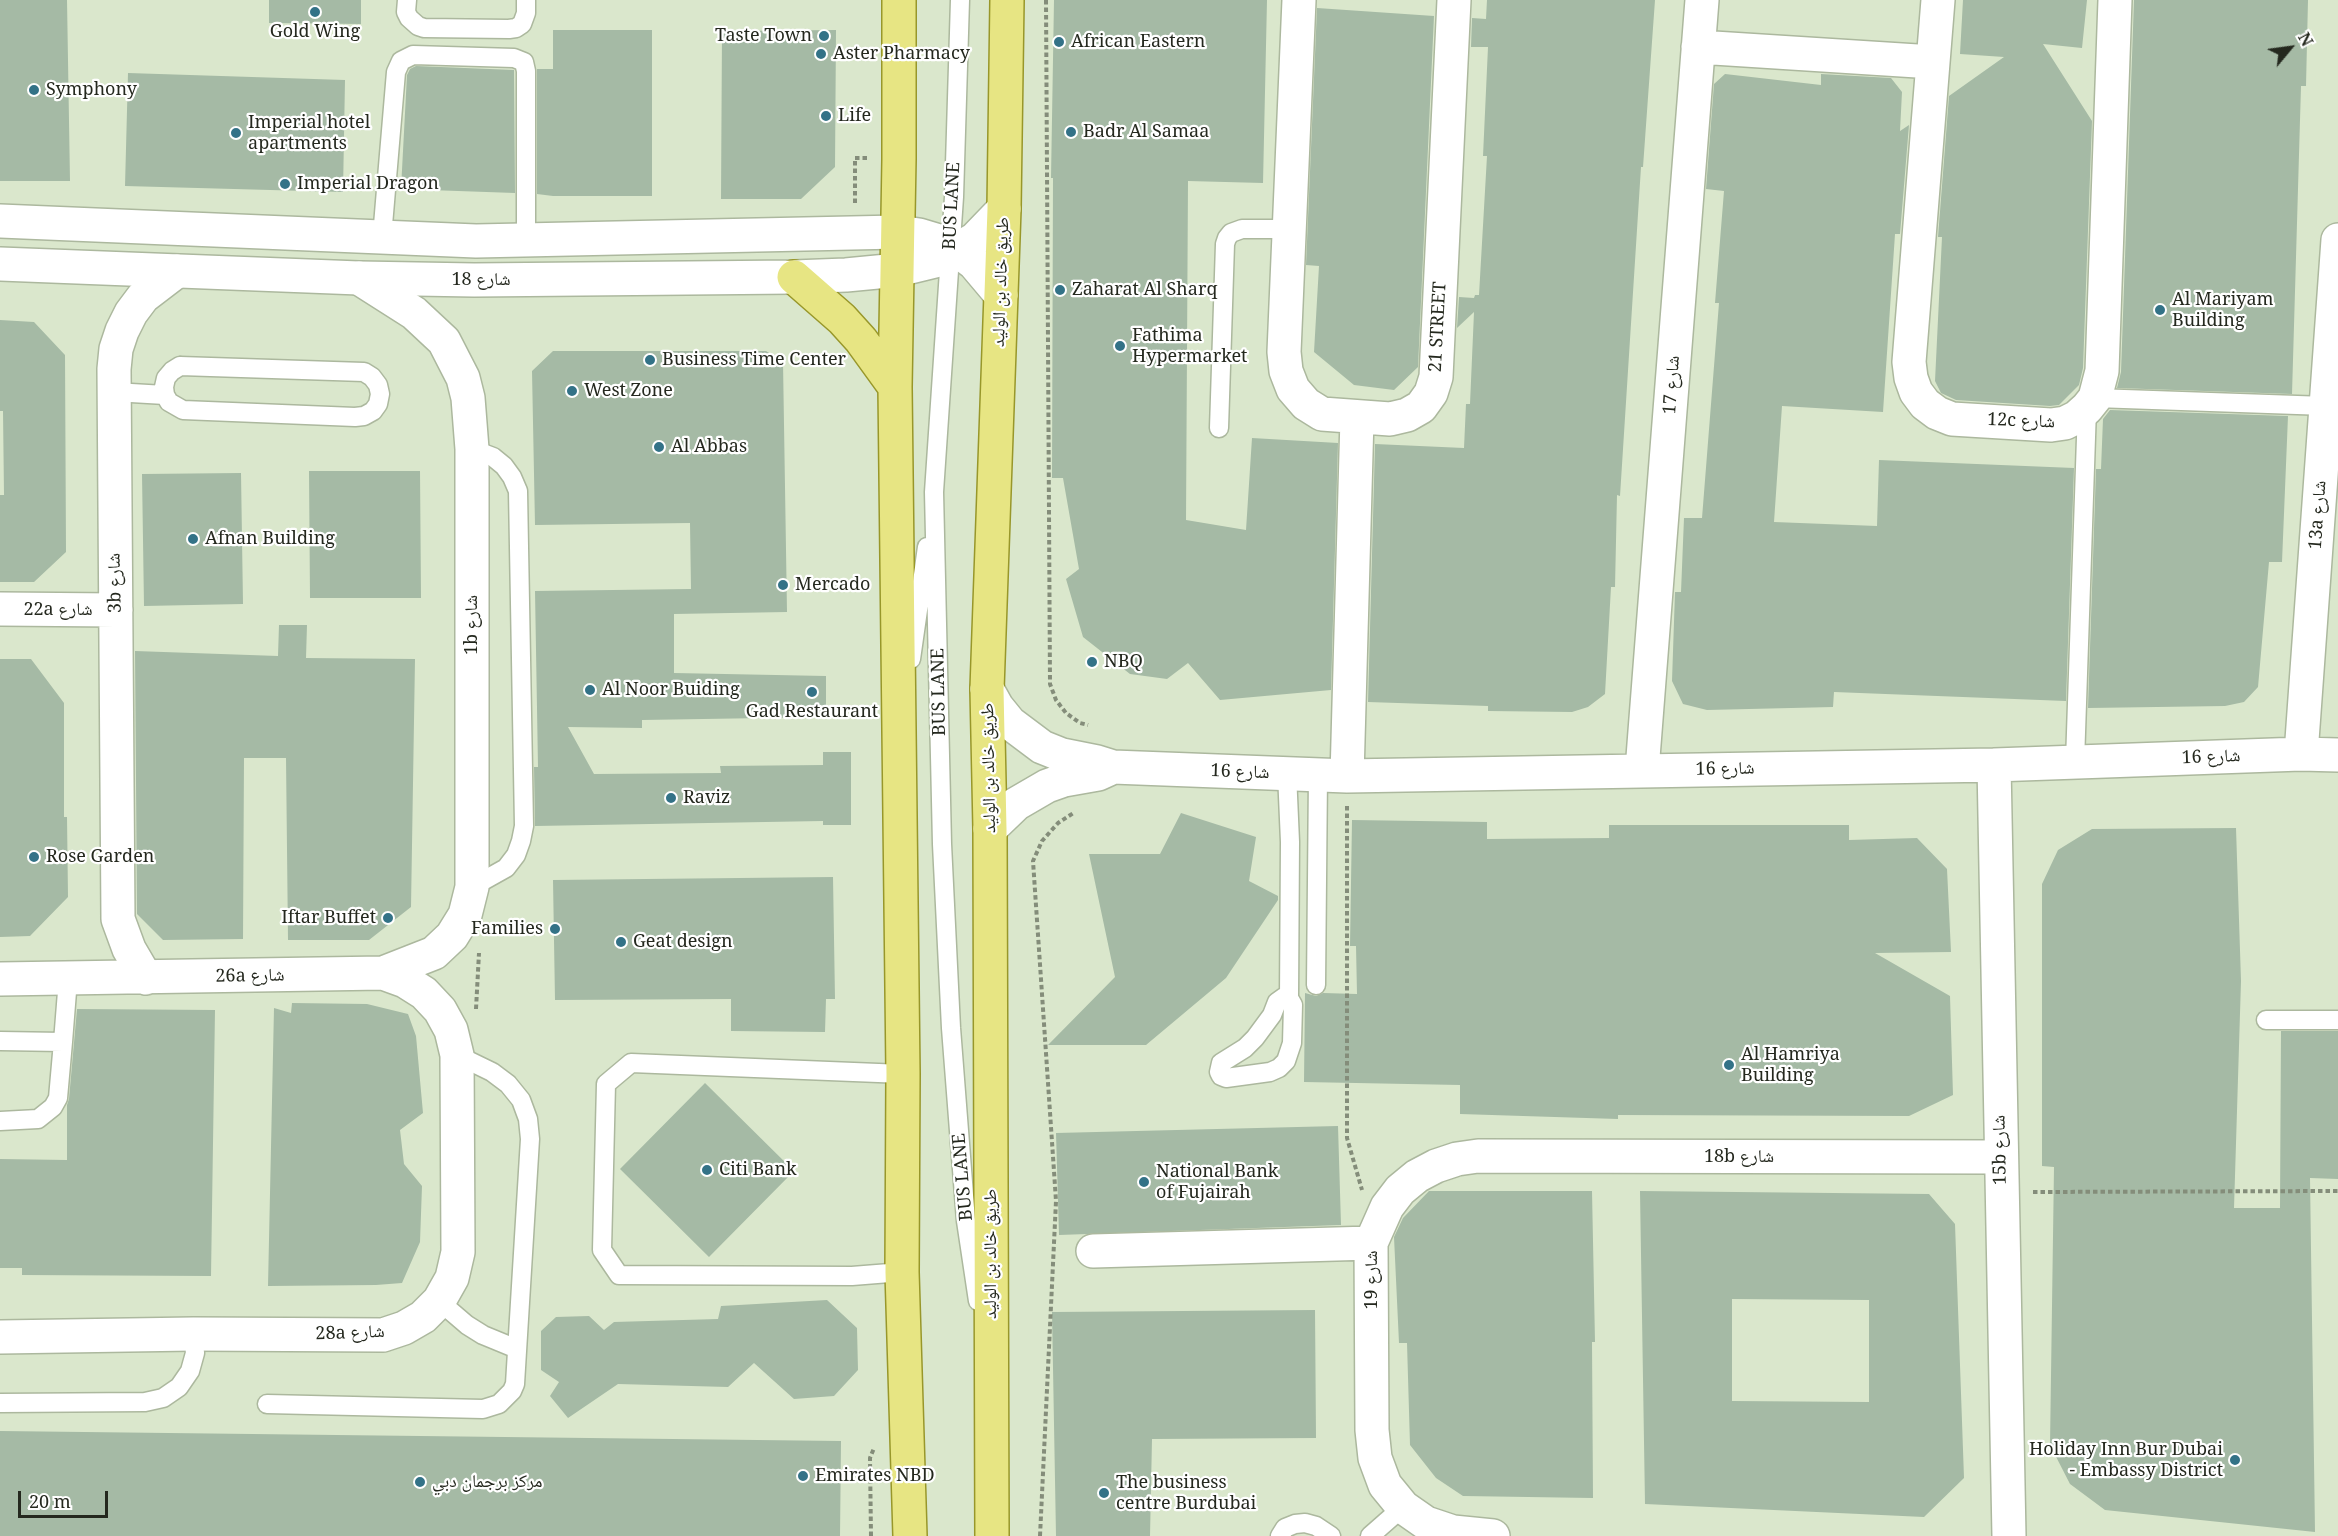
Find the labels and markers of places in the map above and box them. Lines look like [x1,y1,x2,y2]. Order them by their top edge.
marker: Gold Wing [308,5,322,19]
place label: Gold Wing [270,21,360,43]
place label: Taste Town [715,25,812,47]
marker: Taste Town [817,29,831,43]
place label: African Eastern [1071,31,1205,53]
marker: African Eastern [1052,35,1066,49]
place label: Aster Pharmacy [833,43,970,65]
marker: Aster Pharmacy [814,47,828,61]
place label: Symphony [46,79,137,101]
marker: Symphony [27,83,41,97]
place label: Life [838,105,871,127]
marker: Life [819,109,833,123]
place label: Imperial hotel apartments [248,112,370,154]
place label: Badr Al Samaa [1083,121,1209,143]
marker: Badr Al Samaa [1064,125,1078,139]
marker: Imperial hotel apartments [229,126,243,140]
place label: Imperial Dragon [297,173,439,195]
marker: Imperial Dragon [278,177,292,191]
place label: Zaharat Al Sharq [1072,279,1217,301]
marker: Zaharat Al Sharq [1053,283,1067,297]
place label: Al Mariyam Building [2172,289,2274,332]
marker: Al Mariyam Building [2153,303,2167,317]
place label: Fathima Hypermarket [1132,325,1247,368]
marker: Fathima Hypermarket [1113,339,1127,353]
place label: Business Time Center [662,349,846,371]
marker: Business Time Center [643,353,657,367]
place label: West Zone [584,380,673,402]
marker: West Zone [565,384,579,398]
place label: Al Abbas [671,436,747,458]
marker: Al Abbas [652,440,666,454]
place label: Afnan Building [205,528,335,550]
marker: Afnan Building [186,532,200,546]
place label: Mercado [795,574,870,596]
marker: Mercado [776,578,790,592]
place label: NBQ [1104,651,1143,673]
marker: NBQ [1085,655,1099,669]
place label: Al Noor Buiding [602,679,740,701]
marker: Al Noor Buiding [583,683,597,697]
marker: Gad Restaurant [805,685,819,699]
place label: Gad Restaurant [746,701,878,723]
place label: Raviz [683,787,730,809]
marker: Raviz [664,791,678,805]
place label: Rose Garden [46,846,154,868]
marker: Rose Garden [27,850,41,864]
place label: Iftar Buffet [281,907,376,929]
marker: Iftar Buffet [381,911,395,925]
place label: Families [471,918,543,940]
marker: Families [548,922,562,936]
place label: Geat design [633,931,732,953]
marker: Geat design [614,935,628,949]
place label: Al Hamriya Building [1741,1044,1840,1086]
marker: Al Hamriya Building [1722,1058,1736,1072]
place label: Citi Bank [719,1159,797,1181]
place label: National Bank of Fujairah [1156,1161,1278,1204]
marker: Citi Bank [700,1163,714,1177]
marker: National Bank of Fujairah [1137,1175,1151,1189]
place label: Holiday Inn Bur Dubai - Embassy District [2029,1439,2223,1482]
marker: Holiday Inn Bur Dubai - Embassy District [2228,1453,2242,1467]
place label: Emirates NBD [815,1465,935,1487]
marker: Emirates NBD [796,1469,810,1483]
place label: مركز برجمان دبي [432,1471,543,1493]
place label: The business centre Burdubai [1116,1472,1256,1514]
marker: مركز برجمان دبي [413,1475,427,1489]
marker: The business centre Burdubai [1097,1486,1111,1500]

